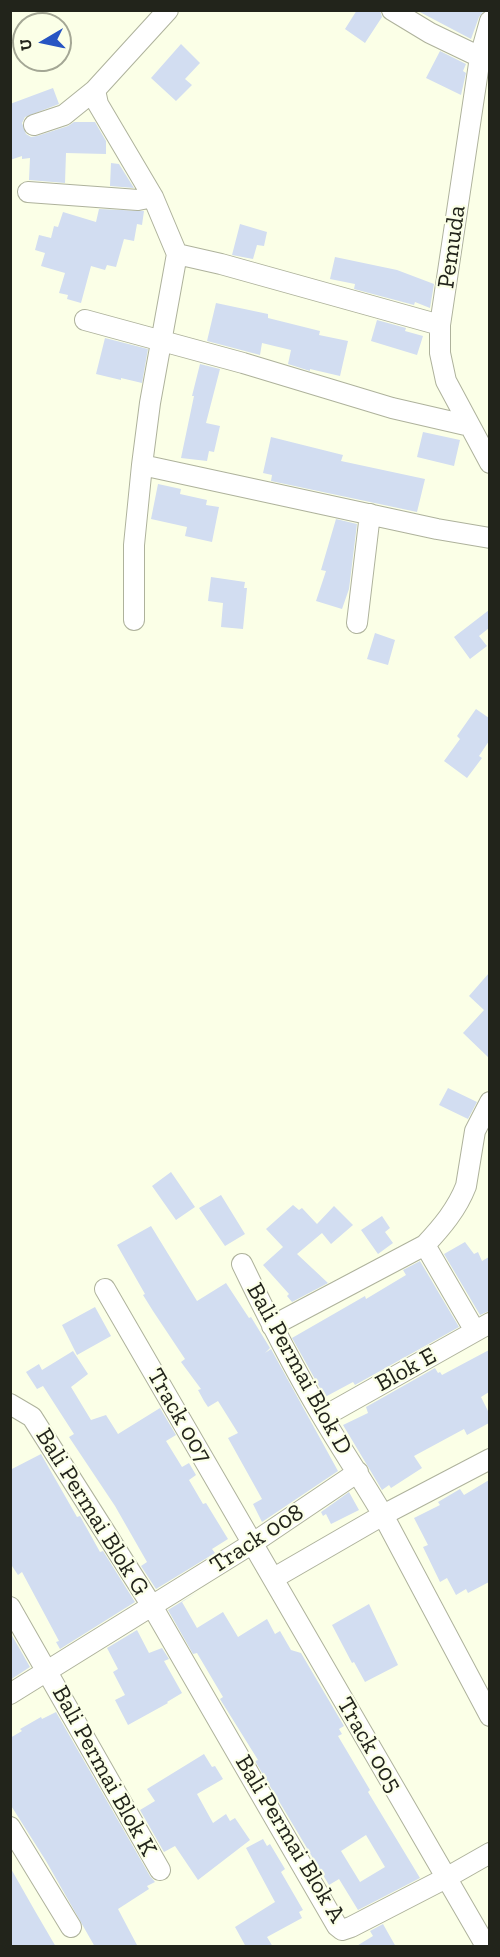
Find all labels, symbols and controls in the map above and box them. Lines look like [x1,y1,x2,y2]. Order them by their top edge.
north arrow [12,12,72,72]
text: U [15,37,36,52]
street label: Pemuda [432,204,472,290]
street label: Bali Permai Blok D [240,1278,358,1460]
street label: Blok E [371,1342,441,1398]
street label: Track 007 [140,1364,218,1468]
street label: Bali Permai Blok G [29,1423,155,1601]
street label: Track 008 [205,1498,309,1580]
street label: Bali Permai Blok K [45,1681,163,1861]
street label: Track 005 [330,1692,408,1798]
street label: Bali Permai Blok A [229,1750,351,1928]

